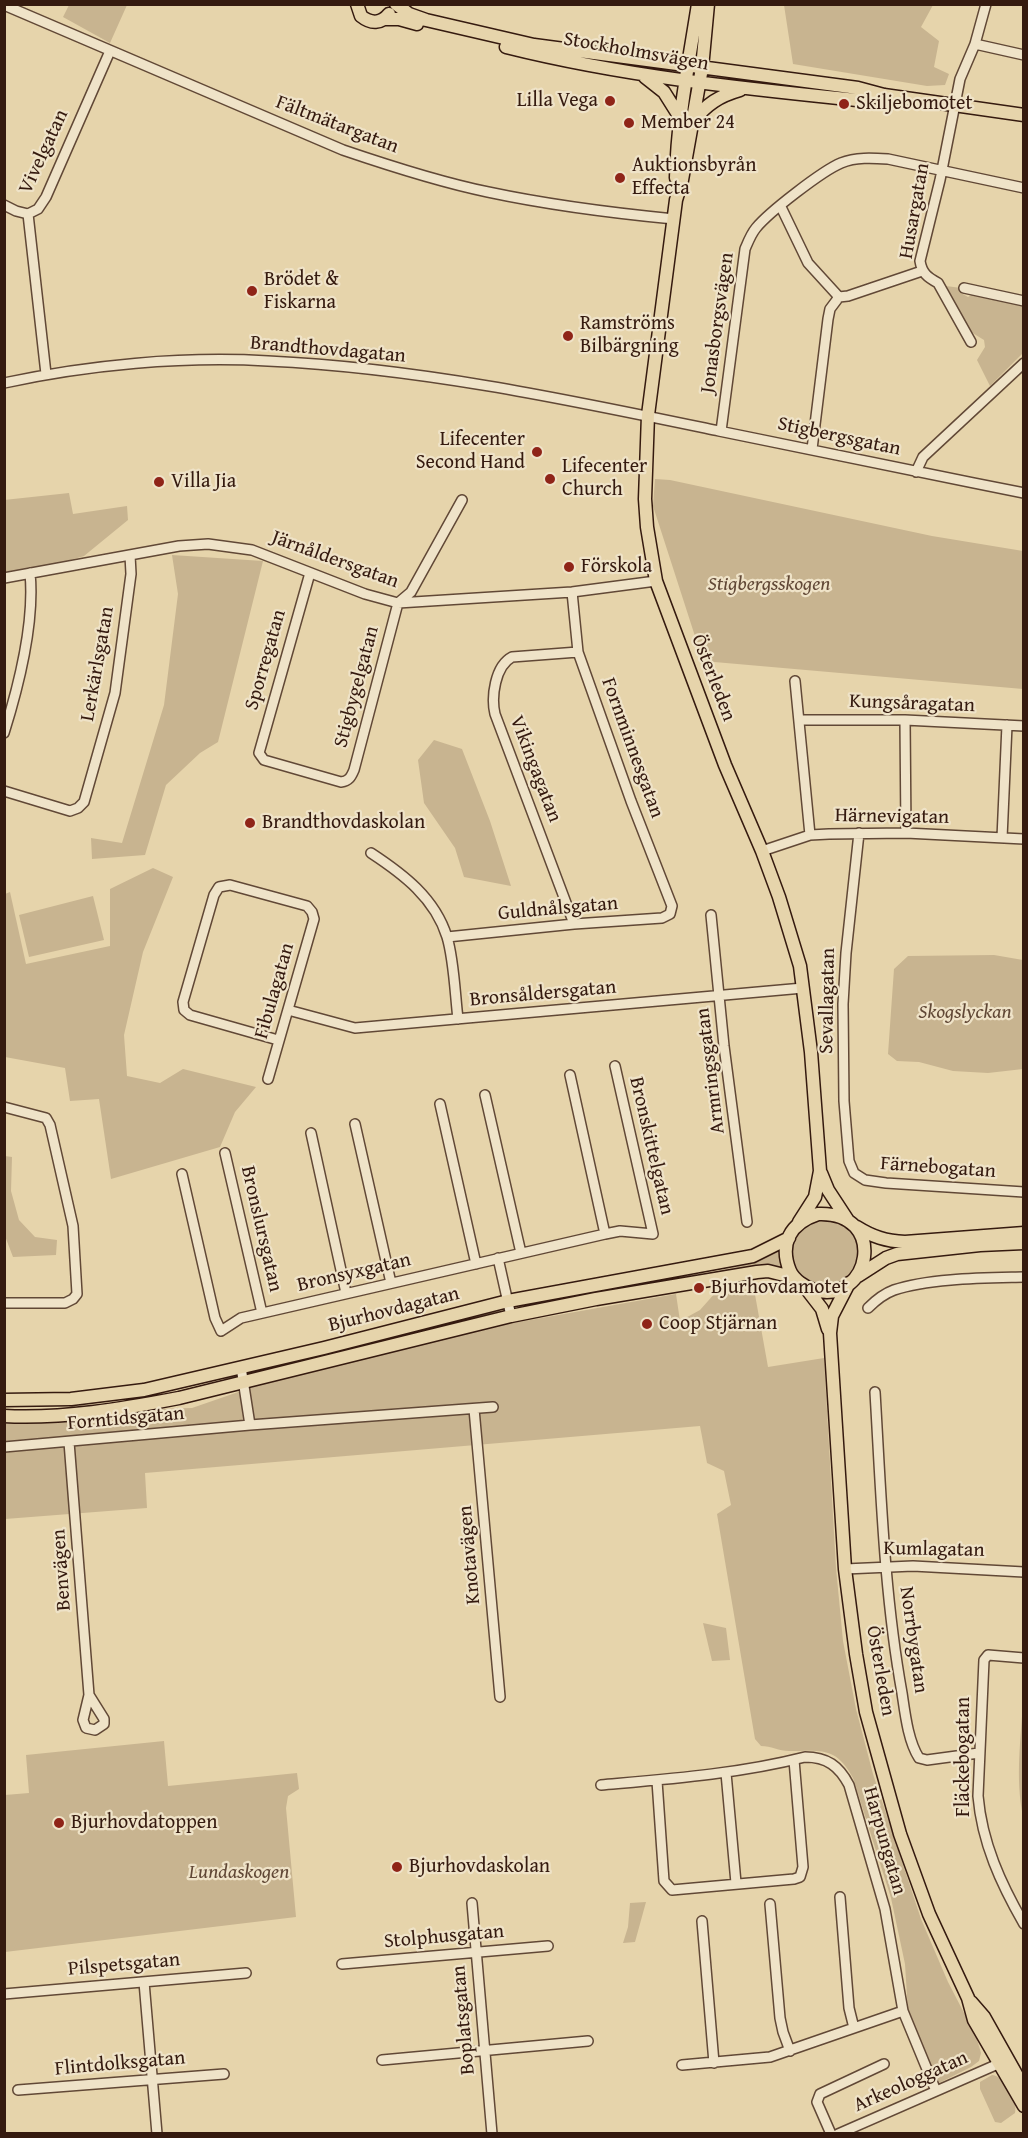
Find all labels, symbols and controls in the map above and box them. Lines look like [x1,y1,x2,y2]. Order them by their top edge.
street label: Stockholmsvägen [562,27,710,77]
place label: Lilla Vega [517,89,598,113]
street label: Fältmätargatan [272,91,402,159]
place label: Skiljebomotet [856,92,973,116]
marker: Lilla Vega [603,94,617,108]
marker: Skiljebomotet [837,97,851,111]
street label: Vivelgatan [14,106,74,198]
place label: Member 24 [641,111,735,135]
marker: Member 24 [622,116,636,130]
place label: Auktionsbyrån Effecta [632,154,756,201]
street label: Husargatan [895,161,935,261]
marker: Auktionsbyrån Effecta [613,171,627,185]
street label: Jonasborgsvägen [696,251,740,395]
place label: Brödet & Fiskarna [264,268,339,315]
marker: Brödet & Fiskarna [245,284,259,298]
place label: Ramströms Bilbärgning [580,312,679,359]
marker: Ramströms Bilbärgning [561,329,575,343]
street label: Brandthovdagatan [249,331,407,369]
street label: Stigbergsgatan [775,412,903,462]
place label: Lifecenter Second Hand [416,428,525,475]
marker: Lifecenter Second Hand [530,445,544,459]
place label: Lifecenter Church [562,455,647,502]
place label: Villa Jia [171,470,236,494]
marker: Lifecenter Church [543,472,557,486]
marker: Villa Jia [152,475,166,489]
street label: Järnåldersgatan [268,526,402,594]
place label: Förskola [581,555,652,579]
marker: Förskola [562,560,576,574]
park label: Stigbergsskogen [708,573,830,597]
street label: Lerkärlsgatan [76,605,120,723]
street label: Sporregatan [240,607,292,713]
street label: Stigbygelgatan [329,624,385,750]
street label: Österleden [685,631,741,725]
street label: Fornminnesgatan [595,675,669,821]
street label: Kungsåragatan [849,690,975,718]
street label: Vikingagatan [504,712,566,826]
street label: Härnevigatan [835,804,949,830]
place label: Brandthovdaskolan [262,811,425,835]
marker: Brandthovdaskolan [243,816,257,830]
street label: Guldnålsgatan [497,892,619,926]
street label: Fibulagatan [250,940,300,1042]
street label: Sevallagatan [815,948,841,1054]
street label: Bronsåldersgatan [469,976,617,1012]
park label: Skogslyckan [918,1001,1012,1025]
street label: Armringsgatan [691,1007,731,1135]
street label: Bronskittelgatan [623,1075,679,1217]
street label: Färnebogatan [879,1152,997,1184]
street label: Bronslursgatan [235,1164,287,1294]
street label: Bronsyxgatan [295,1248,413,1298]
place label: Bjurhovdamotet [711,1276,848,1300]
marker: Bjurhovdamotet [692,1281,706,1295]
street label: Bjurhovdagatan [326,1282,462,1338]
place label: Coop Stjärnan [659,1312,777,1336]
marker: Coop Stjärnan [640,1317,654,1331]
street label: Forntidsgatan [67,1402,185,1436]
street label: Knotavägen [454,1504,486,1606]
street label: Benvägen [47,1528,77,1612]
street label: Kumlagatan [883,1537,985,1563]
street label: Norrbygatan [894,1585,932,1695]
street label: Österleden [860,1624,900,1718]
street label: Fläckebogatan [952,1697,976,1817]
street label: Harpungatan [857,1784,911,1898]
place label: Bjurhovdatoppen [71,1811,217,1835]
marker: Bjurhovdatoppen [52,1816,66,1830]
place label: Bjurhovdaskolan [409,1855,550,1879]
marker: Bjurhovdaskolan [390,1860,404,1874]
park label: Lundaskogen [189,1861,289,1885]
street label: Stolphusgatan [383,1920,505,1954]
street label: Pilspetsgatan [67,1948,181,1982]
street label: Boplatsgatan [447,1964,481,2076]
street label: Flintdolksgatan [54,2046,186,2082]
street label: Arkeologgatan [850,2046,972,2118]

